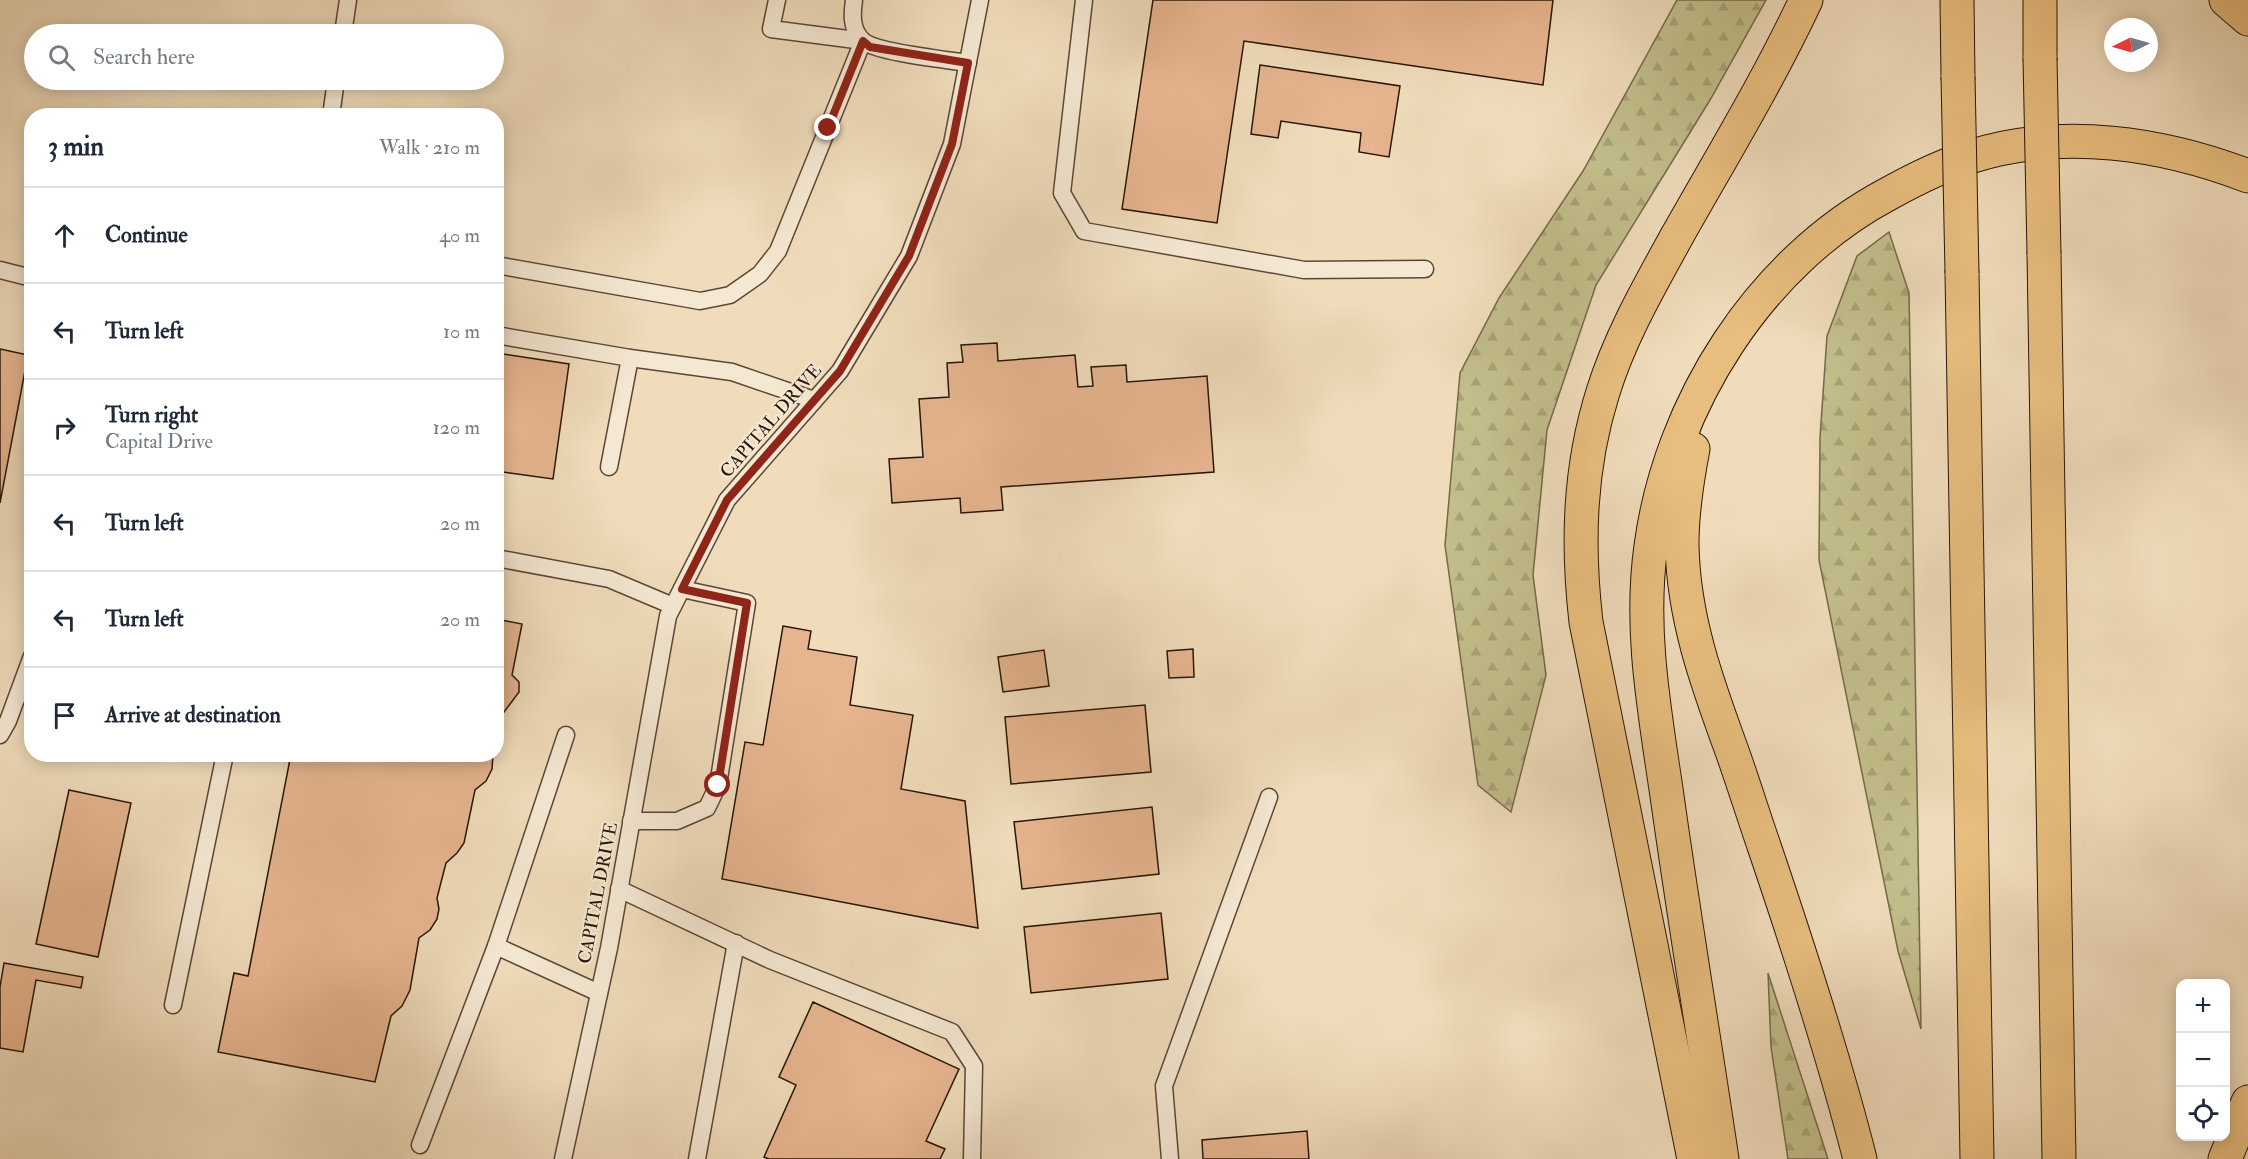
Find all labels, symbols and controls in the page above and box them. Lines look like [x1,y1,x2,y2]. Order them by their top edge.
north arrow [2104,18,2158,72]
search box [24,24,504,90]
icon: search [45,41,78,74]
text: Search here [93,43,195,71]
route end [814,114,840,140]
text: 3 min [48,131,104,163]
text: Walk · 210 m [379,135,480,160]
icon: ahead [48,219,81,252]
text: Continue [105,221,188,249]
text: 40 m [439,223,480,248]
icon: left [48,315,81,348]
text: Turn left [105,317,184,345]
text: 10 m [443,319,480,344]
street label: CAPITAL DRIVE [715,359,827,483]
text: Turn right [105,401,198,429]
icon: right [48,411,81,444]
text: 120 m [433,415,480,440]
text: Capital Drive [105,429,213,454]
icon: left [48,507,81,540]
text: Turn left [105,509,184,537]
text: 20 m [440,511,480,536]
icon: left [48,603,81,636]
text: Turn left [105,605,184,633]
text: 20 m [440,607,480,632]
icon: arrive [48,699,81,732]
text: Arrive at destination [105,701,281,729]
route start [704,771,730,797]
street label: CAPITAL DRIVE [573,820,623,966]
map controls [2176,979,2230,1141]
button: + [2176,979,2230,1033]
button: − [2176,1033,2230,1087]
button: locate [2176,1087,2230,1141]

